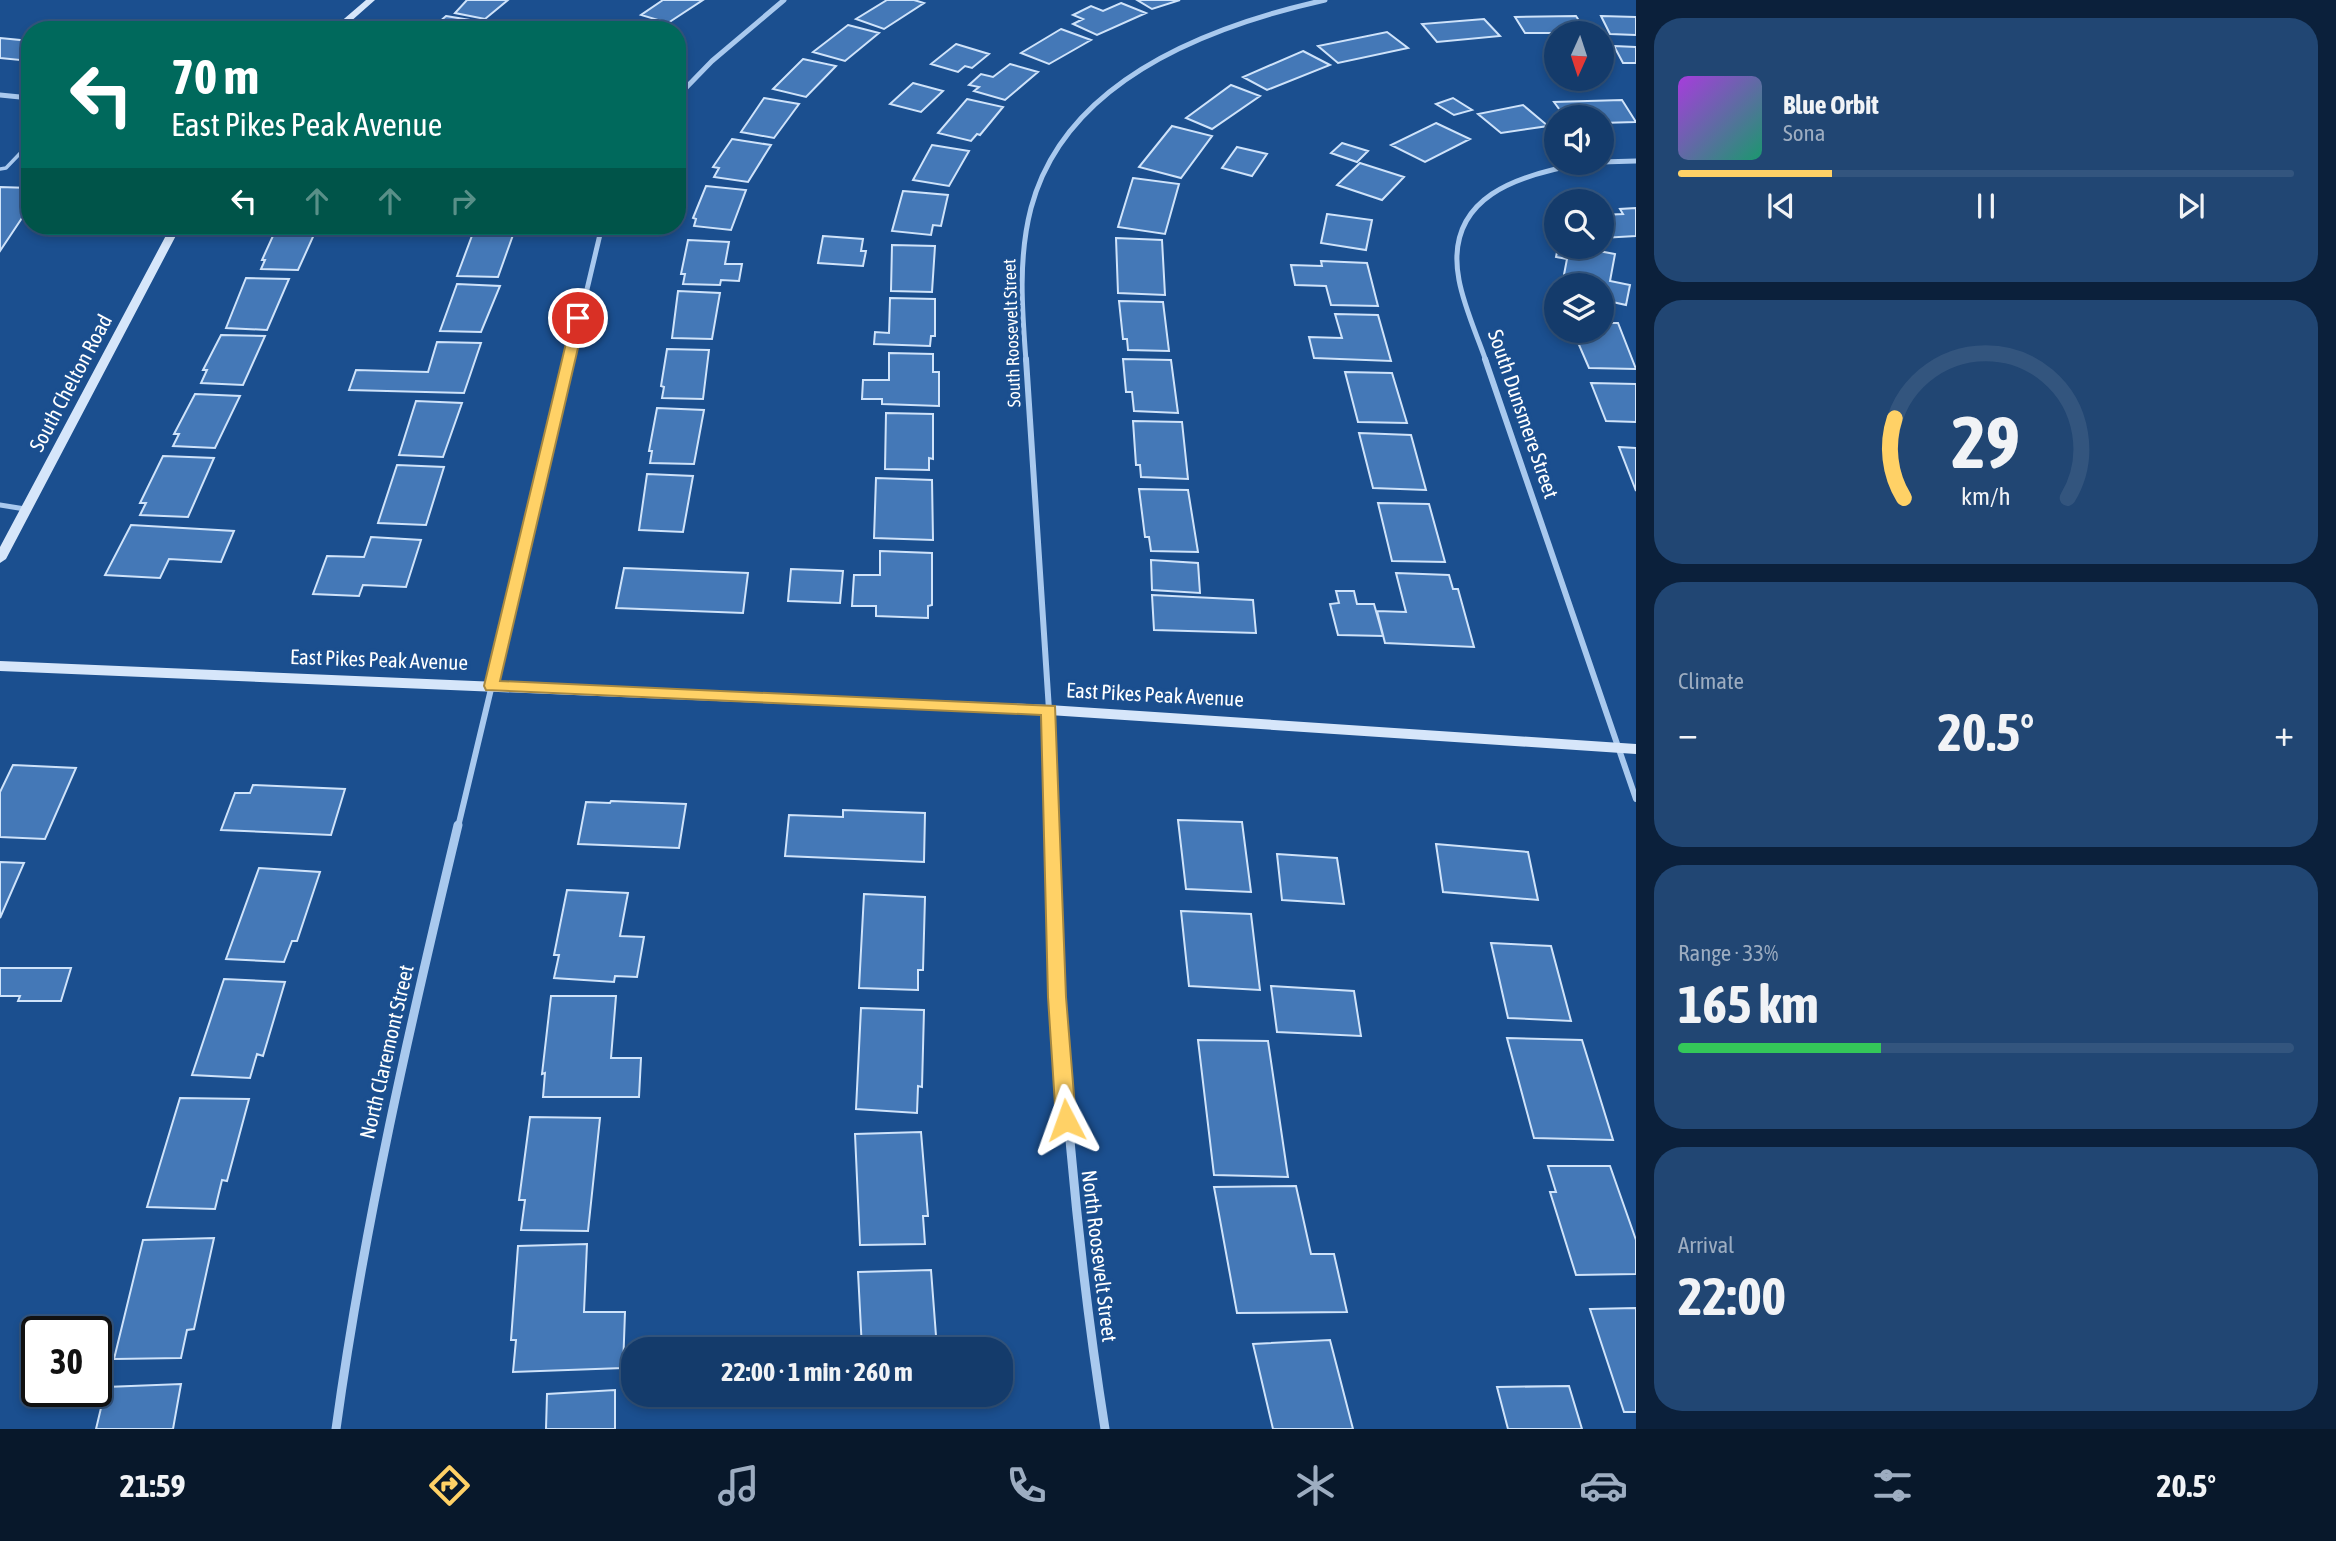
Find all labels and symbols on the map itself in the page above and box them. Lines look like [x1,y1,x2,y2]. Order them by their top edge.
north arrow [1544,21,1614,91]
street label: South Roosevelt Street [998,258,1025,408]
pin [548,288,608,348]
street label: South Chelton Road [24,310,116,455]
street label: South Dunsmere Street [1484,326,1564,501]
street label: East Pikes Peak Avenue [290,644,468,674]
street label: East Pikes Peak Avenue [1066,677,1245,711]
street label: North Claremont Street [354,962,418,1141]
position arrow [1029,1083,1103,1157]
street label: North Roosevelt Street [1078,1169,1122,1343]
speed limit sign: 30 [21,1316,112,1407]

